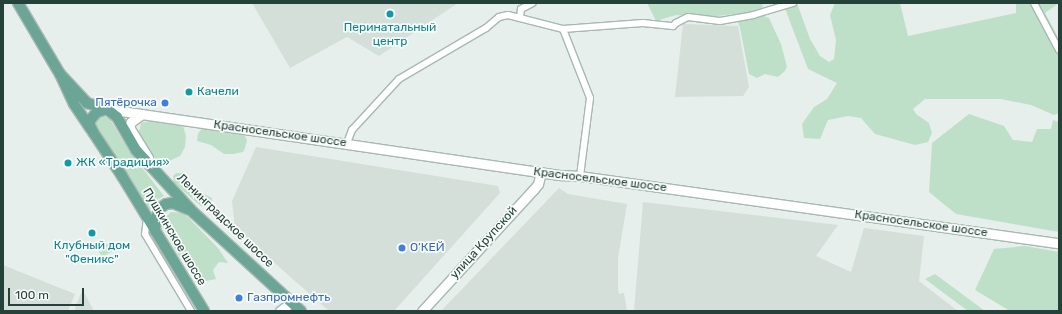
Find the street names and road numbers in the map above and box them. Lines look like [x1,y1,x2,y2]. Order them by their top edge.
street label: Красносельское шоссе [213,118,347,150]
street label: Красносельское шоссе [533,165,667,195]
street label: Ленинградское шоссе [174,171,276,271]
street label: Пушкинское шоссе [139,186,209,288]
street label: улица Крупской [448,204,520,282]
street label: Красносельское шоссе [854,208,988,240]

